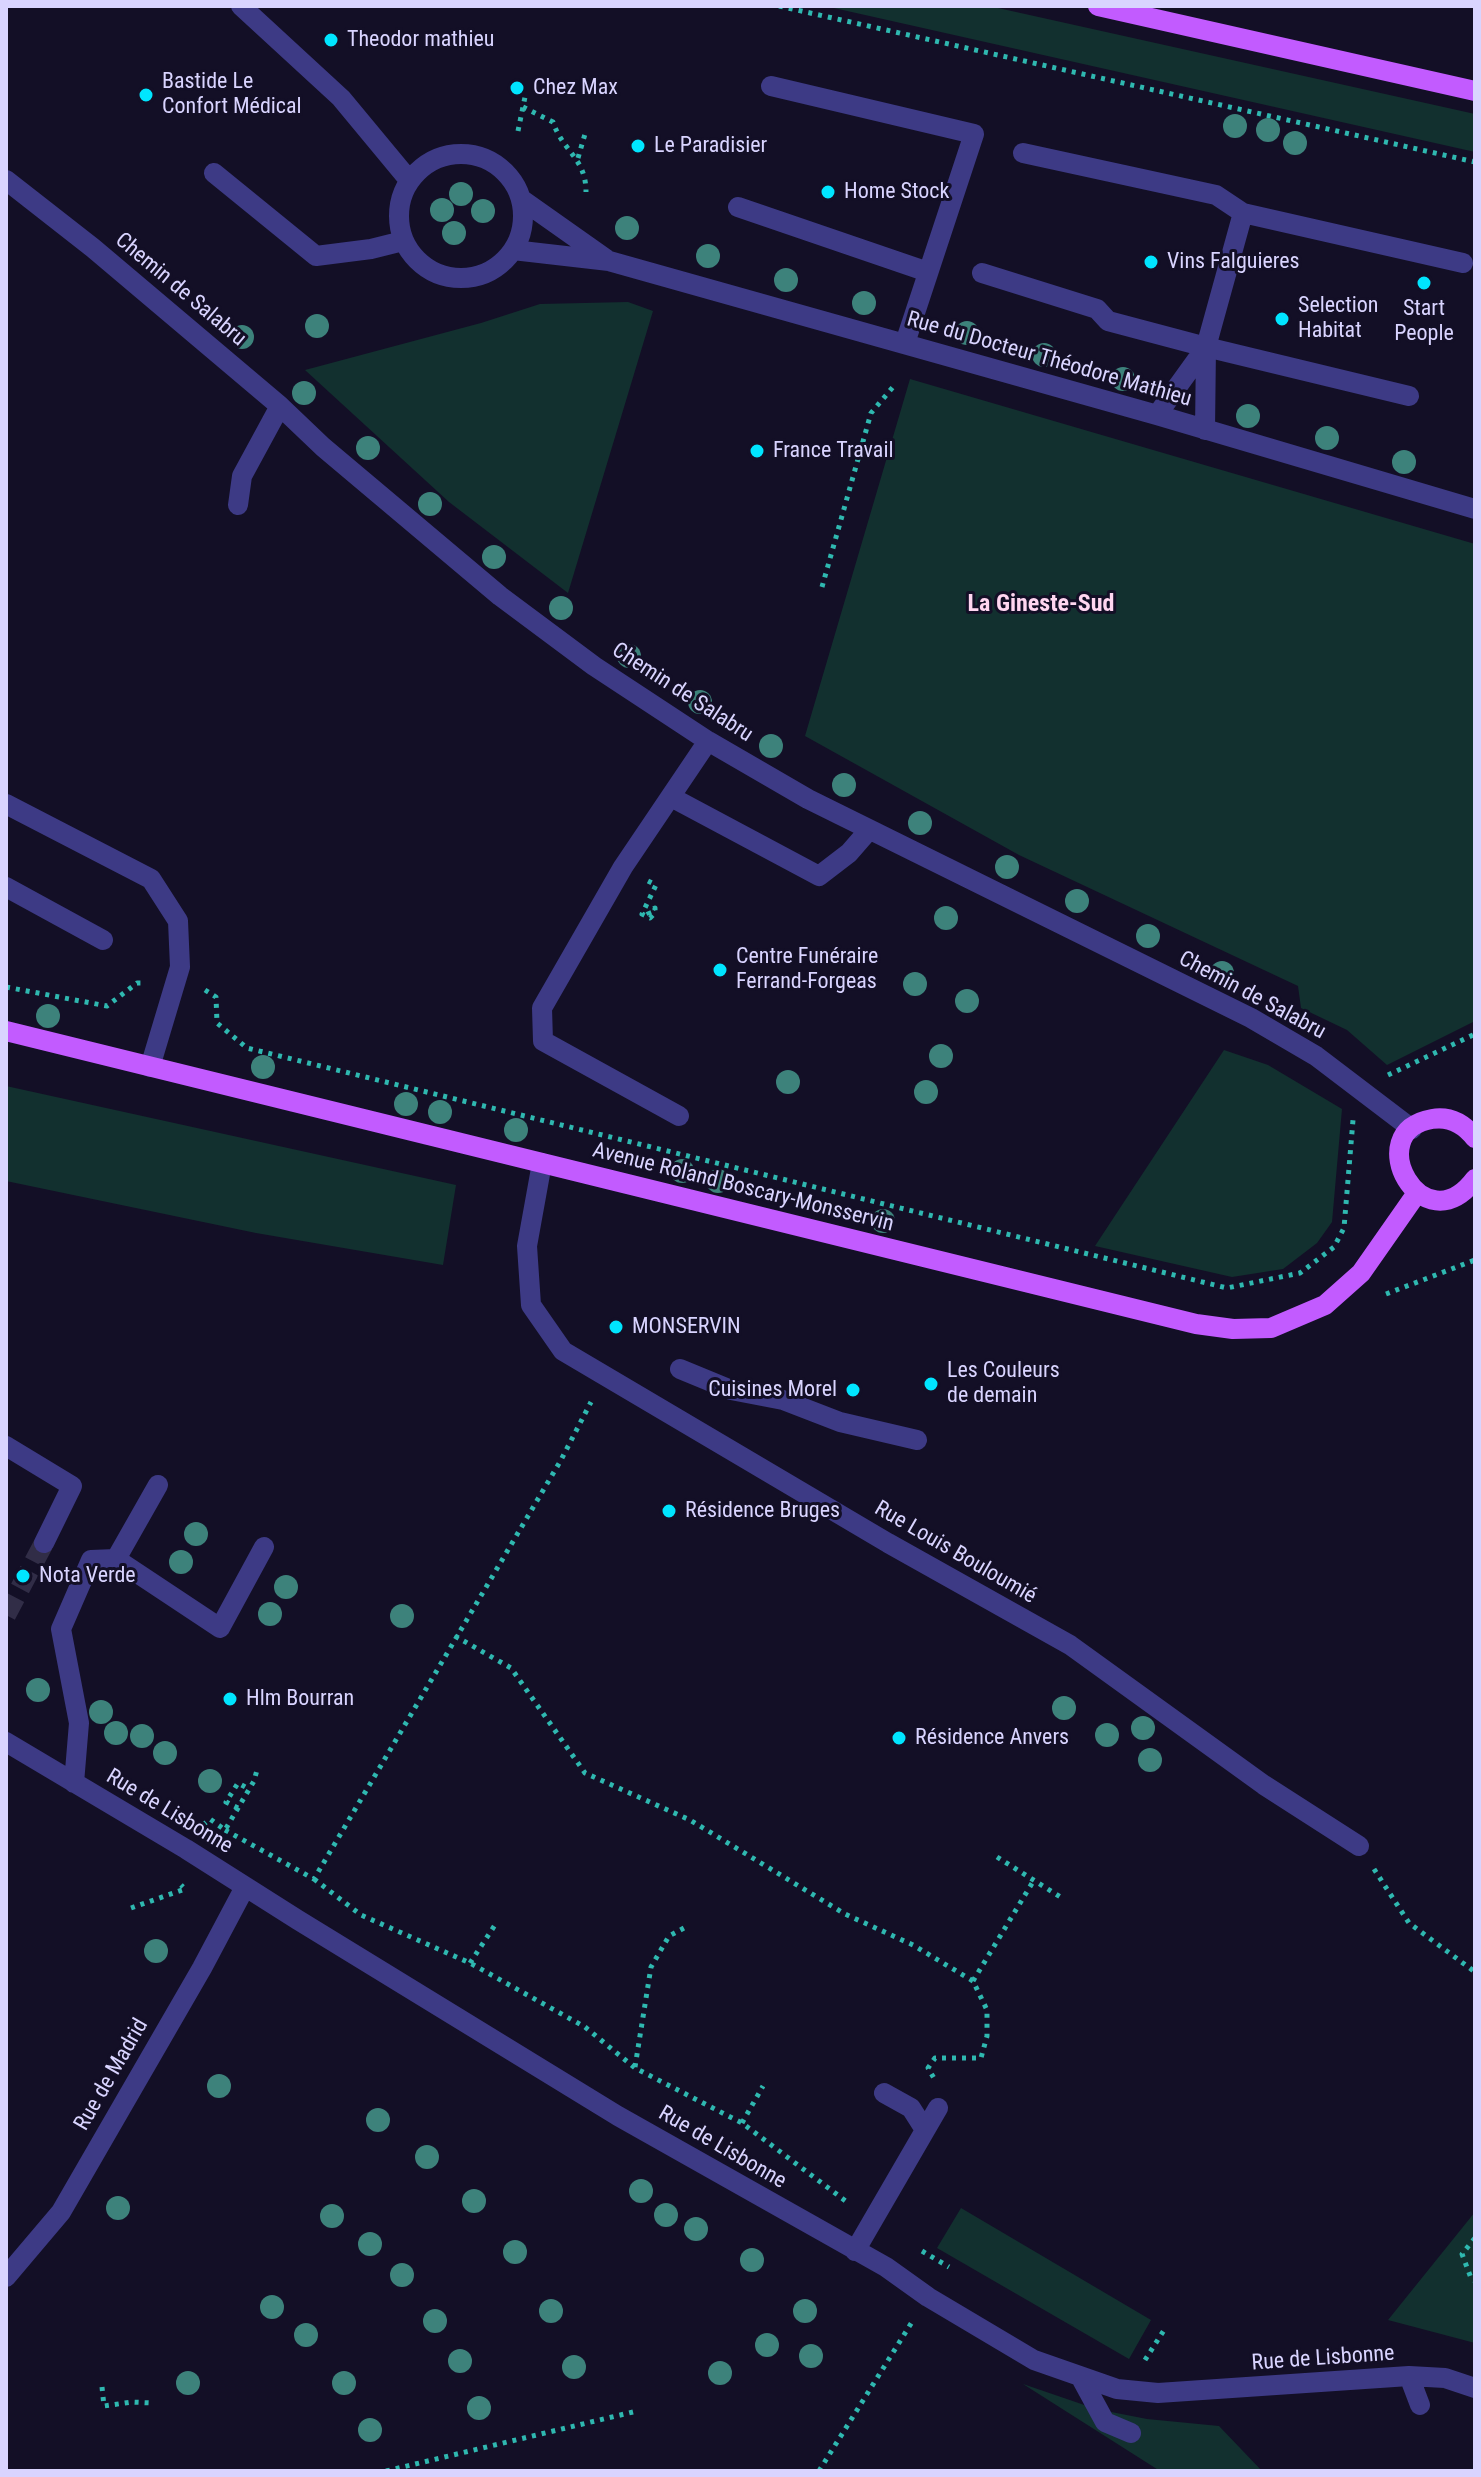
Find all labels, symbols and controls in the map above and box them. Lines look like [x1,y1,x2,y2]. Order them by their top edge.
place label: Theodor mathieu [347,27,494,53]
marker: Theodor mathieu [322,31,340,49]
place label: Bastide Le Confort Médical [162,69,302,120]
place label: Chez Max [533,75,618,101]
marker: Chez Max [508,79,526,97]
marker: Bastide Le Confort Médical [137,86,155,104]
place label: Le Paradisier [654,133,767,159]
marker: Le Paradisier [629,137,647,155]
place label: Home Stock [844,179,949,205]
marker: Home Stock [819,183,837,201]
street label: Chemin de Salabru [109,228,251,352]
place label: Vins Falguieres [1167,249,1300,275]
marker: Vins Falguieres [1142,253,1160,271]
marker: Start People [1415,274,1433,292]
place label: Selection Habitat [1298,293,1379,344]
place label: Start People [1394,296,1454,348]
street label: Rue du Docteur Théodore Mathieu [904,307,1194,413]
marker: Selection Habitat [1273,310,1291,328]
place label: France Travail [773,438,893,464]
marker: France Travail [748,442,766,460]
district label: La Gineste-Sud [968,591,1114,619]
street label: Chemin de Salabru [607,638,757,748]
place label: Centre Funéraire Ferrand-Forgeas [736,944,878,996]
street label: Chemin de Salabru [1174,946,1330,1046]
marker: Centre Funéraire Ferrand-Forgeas [711,961,729,979]
street label: Avenue Roland Boscary-Monsservin [590,1138,896,1238]
place label: MONSERVIN [632,1314,741,1340]
marker: MONSERVIN [607,1318,625,1336]
place label: Les Couleurs de demain [947,1358,1060,1410]
marker: Les Couleurs de demain [922,1375,940,1393]
place label: Cuisines Morel [708,1377,837,1403]
marker: Cuisines Morel [844,1381,862,1399]
street label: Rue Louis Bouloumié [869,1496,1041,1610]
place label: Résidence Bruges [685,1498,840,1524]
marker: Résidence Bruges [660,1502,678,1520]
place label: Nota Verde [39,1563,136,1589]
marker: Nota Verde [14,1567,32,1585]
place label: Hlm Bourran [246,1686,354,1712]
marker: Hlm Bourran [221,1690,239,1708]
place label: Résidence Anvers [915,1725,1069,1751]
marker: Résidence Anvers [890,1729,908,1747]
street label: Rue de Lisbonne [101,1764,237,1860]
street label: Rue de Madrid [69,2014,155,2136]
street label: Rue de Lisbonne [653,2101,791,2195]
street label: Rue de Lisbonne [1251,2341,1395,2377]

